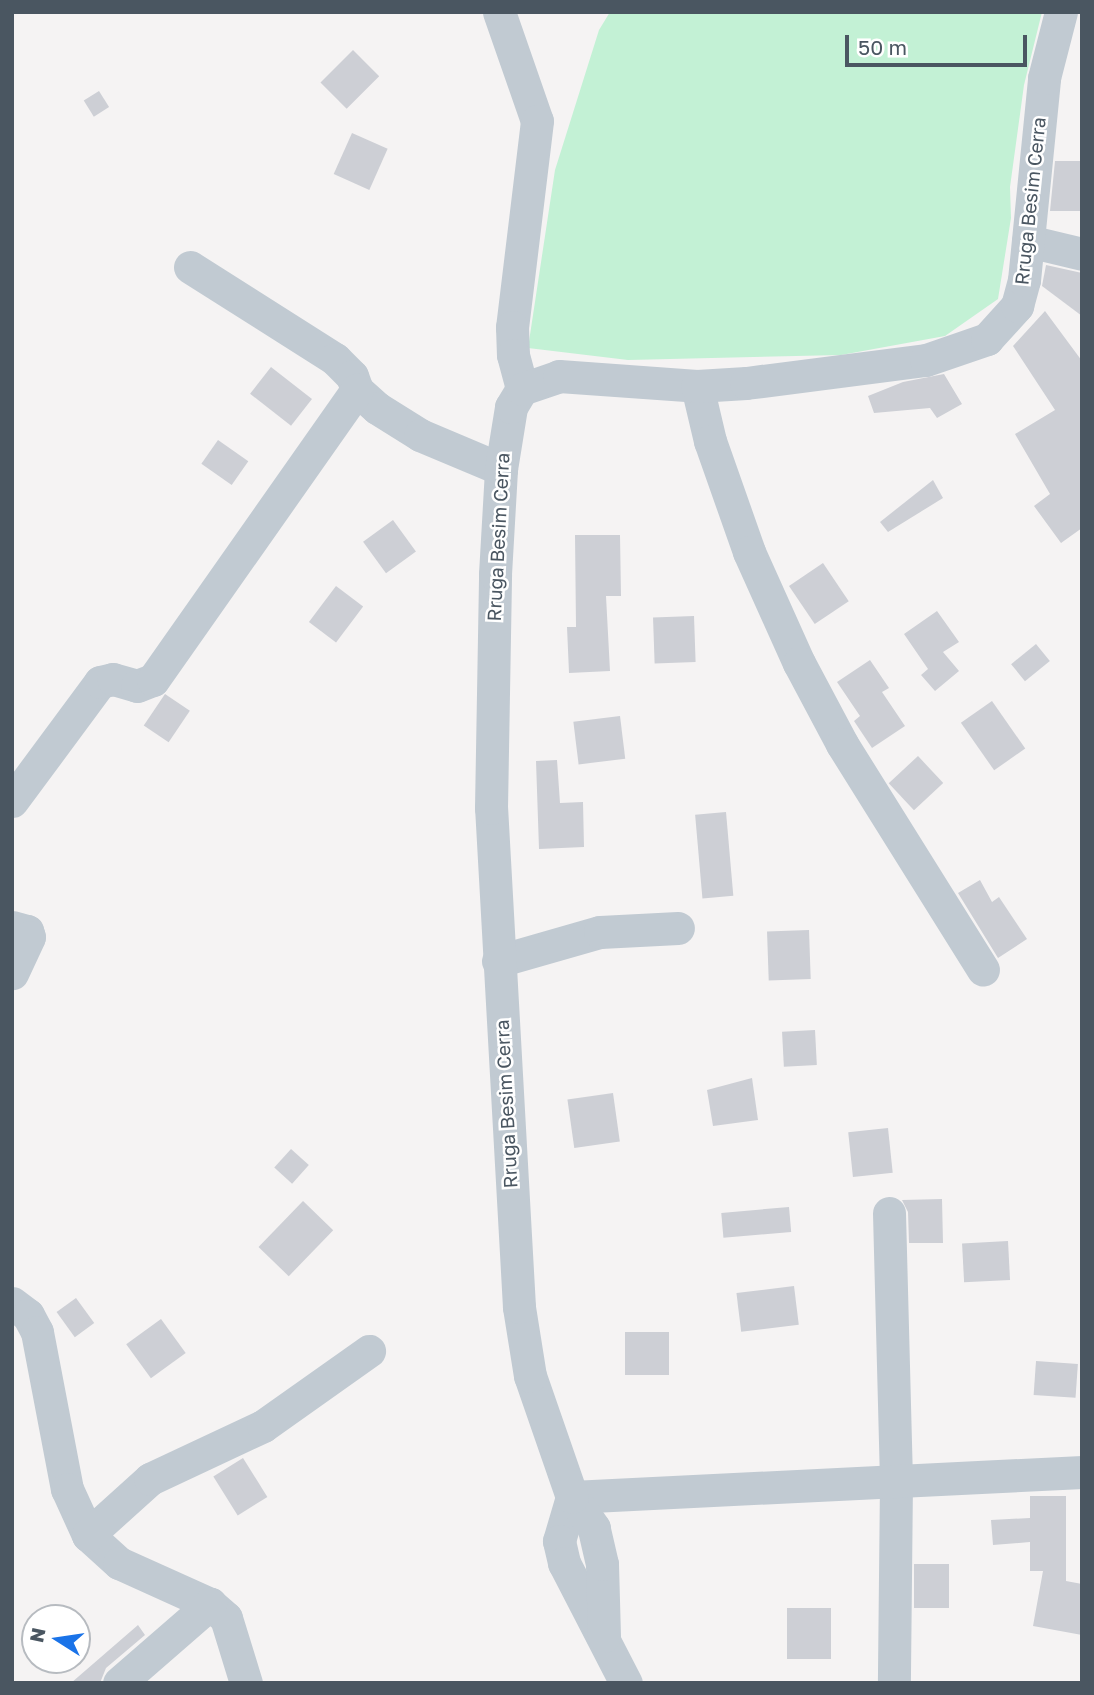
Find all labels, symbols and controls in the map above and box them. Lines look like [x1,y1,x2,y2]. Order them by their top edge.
scale bar [849,21,1031,65]
text: 50 m [858,34,907,60]
street label: Rruga Besim Cerra [1010,116,1050,286]
street label: Rruga Besim Cerra [482,452,514,622]
street label: Rruga Besim Cerra [490,1019,522,1189]
north arrow [21,1604,91,1674]
text: N [24,1625,50,1644]

